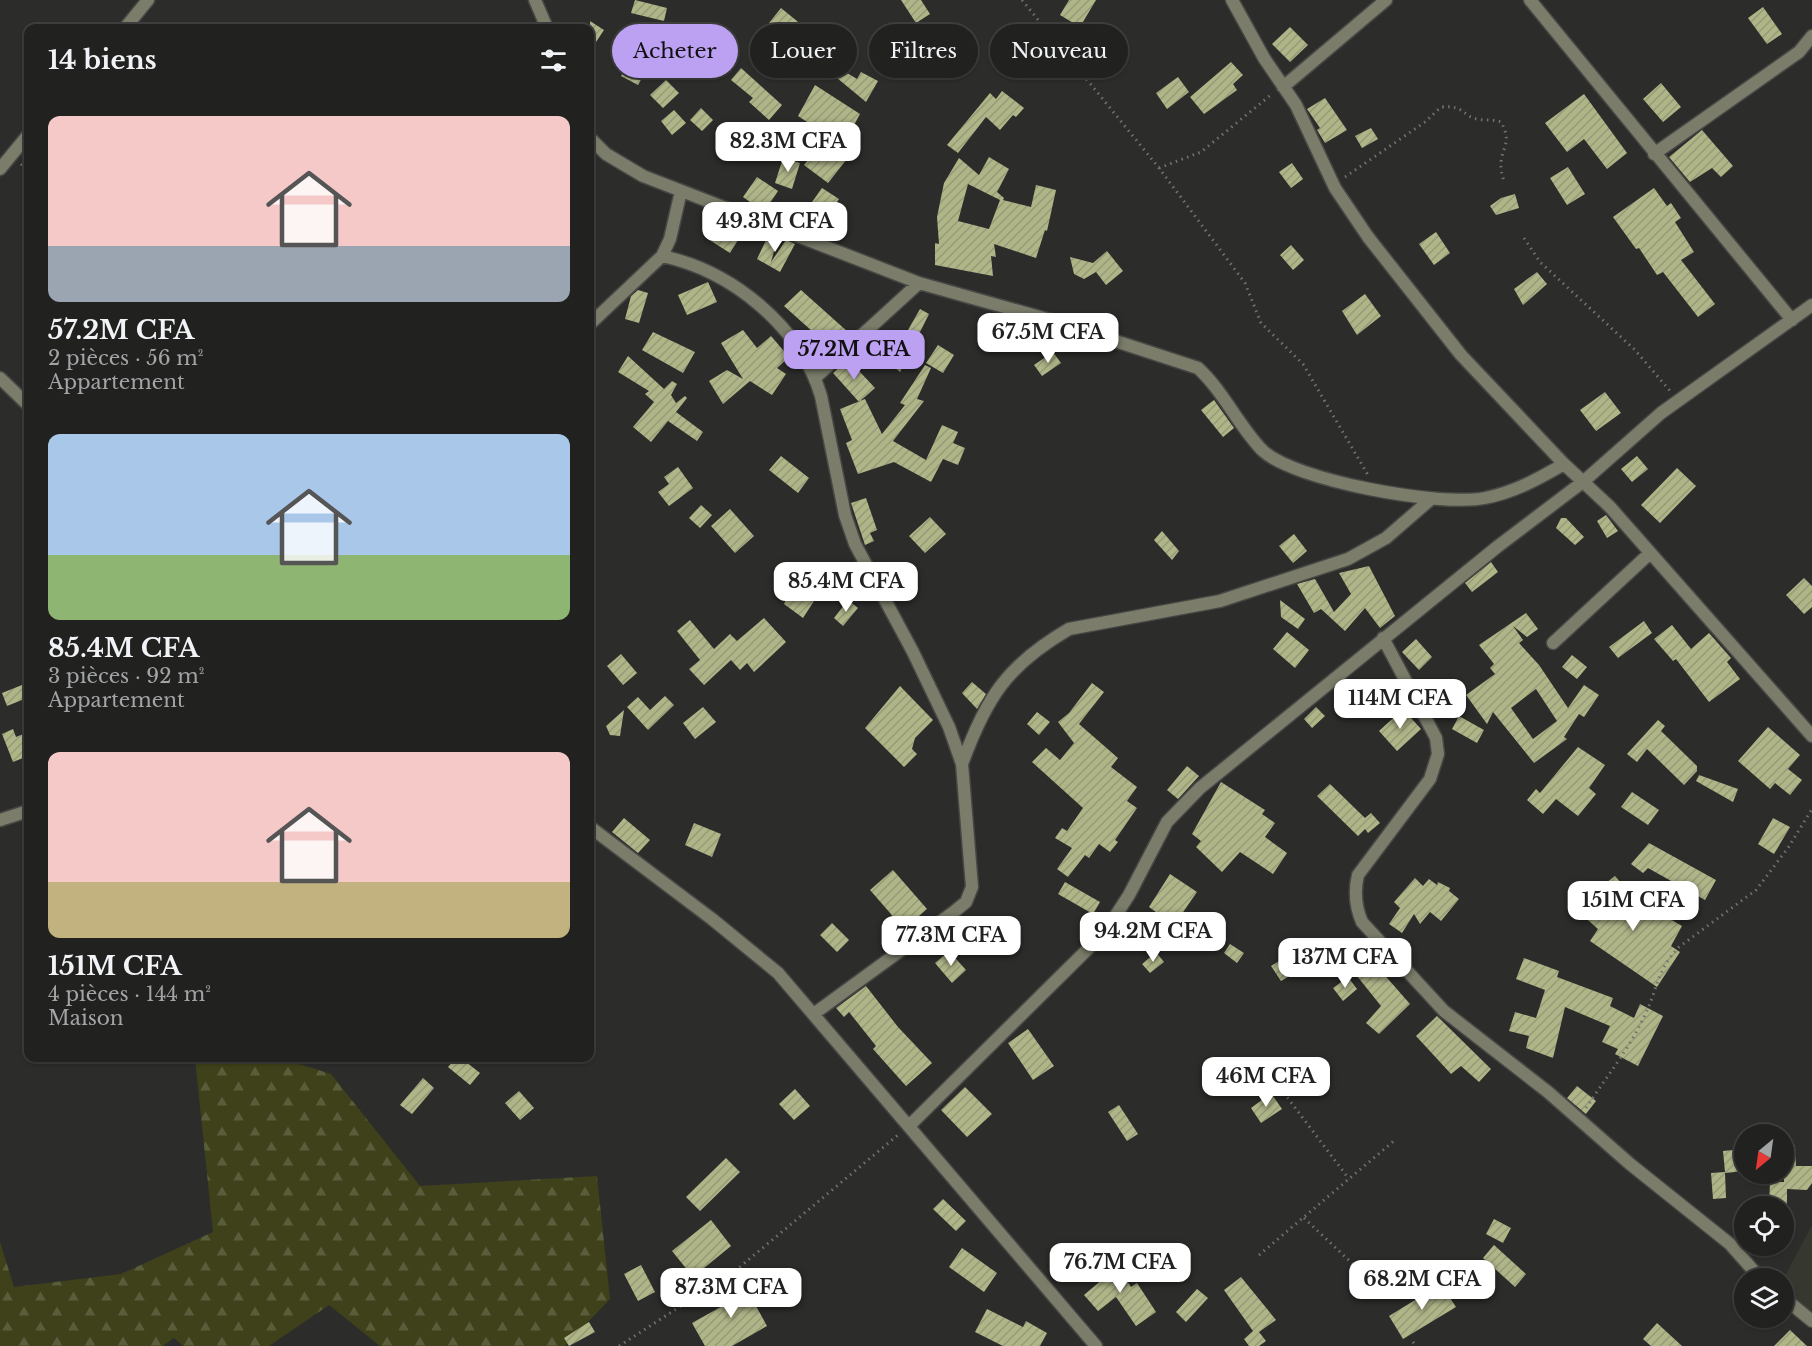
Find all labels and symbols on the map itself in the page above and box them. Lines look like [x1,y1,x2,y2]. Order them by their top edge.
pin: 82.3M CFA [719,122,857,173]
pin: 49.3M CFA [706,202,844,253]
pin: 67.5M CFA [979,313,1117,364]
pin: 57.2M CFA [785,330,923,381]
pin: 85.4M CFA [777,562,915,613]
pin: 114M CFA [1338,679,1462,730]
pin: 151M CFA [1571,881,1695,932]
pin: 94.2M CFA [1084,912,1222,963]
pin: 77.3M CFA [882,916,1020,967]
pin: 137M CFA [1283,938,1407,989]
pin: 46M CFA [1211,1057,1321,1108]
north arrow [1734,1124,1794,1184]
pin: 76.7M CFA [1051,1243,1189,1294]
pin: 68.2M CFA [1353,1260,1491,1311]
pin: 87.3M CFA [662,1268,800,1319]

